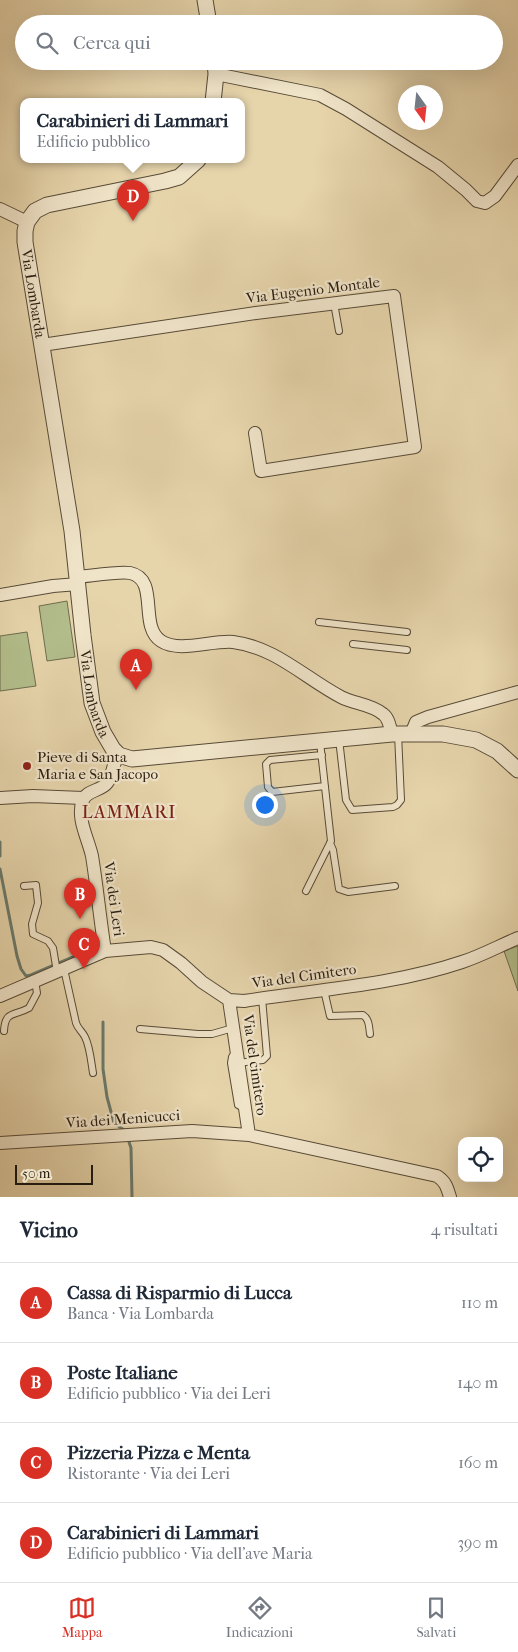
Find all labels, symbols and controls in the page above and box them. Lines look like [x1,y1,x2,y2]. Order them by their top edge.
search box [15,15,503,70]
icon: search [33,29,61,57]
text: Cerca qui [73,32,151,54]
north arrow [398,85,443,130]
popup [20,98,245,163]
text: Carabinieri di Lammari [37,110,228,132]
text: Edificio pubblico [37,132,150,151]
pin: D [117,180,149,221]
street label: Via Lombarda [17,247,50,340]
street label: Via Eugenio Montale [244,273,381,307]
street label: Via Lombarda [76,648,114,742]
pin: A [120,649,152,690]
place label: Pieve di Santa Maria e San Jacopo [37,748,158,783]
marker: Pieve di Santa Maria e San Jacopo [21,760,33,772]
your location [252,792,278,818]
district label: LAMMARI [82,802,176,823]
street label: Via dei Leri [100,860,128,938]
pin: B [64,878,96,919]
pin: C [68,928,100,969]
street label: Via del Cimitero [250,960,358,992]
street label: Via del cimitero [239,1012,271,1117]
street label: Via dei Menicucci [64,1106,181,1132]
map controls [458,1137,503,1182]
button: locate [458,1137,503,1182]
scale bar [15,1162,92,1185]
text: 50 m [22,1165,50,1182]
text: Vicino [20,1218,78,1242]
text: 4 risultati [431,1220,498,1239]
text: Cassa di Risparmio di Lucca [67,1282,292,1304]
text: A [31,1293,41,1312]
text: 110 m [461,1293,498,1312]
text: Banca · Via Lombarda [67,1304,214,1323]
text: Poste Italiane [67,1362,178,1384]
text: B [31,1373,41,1392]
text: 140 m [457,1373,498,1392]
text: Edificio pubblico · Via dei Leri [67,1384,271,1403]
text: Pizzeria Pizza e Menta [67,1442,250,1464]
text: C [31,1453,41,1472]
text: 160 m [458,1453,498,1472]
text: Ristorante · Via dei Leri [67,1464,230,1483]
text: Carabinieri di Lammari [67,1522,259,1544]
text: D [30,1533,42,1552]
text: 390 m [457,1533,498,1552]
text: Edificio pubblico · Via dell'ave Maria [67,1544,312,1563]
tab: Mappa [62,1594,103,1641]
tab: Indicazioni [226,1594,293,1641]
tab: Salvati [416,1594,456,1641]

